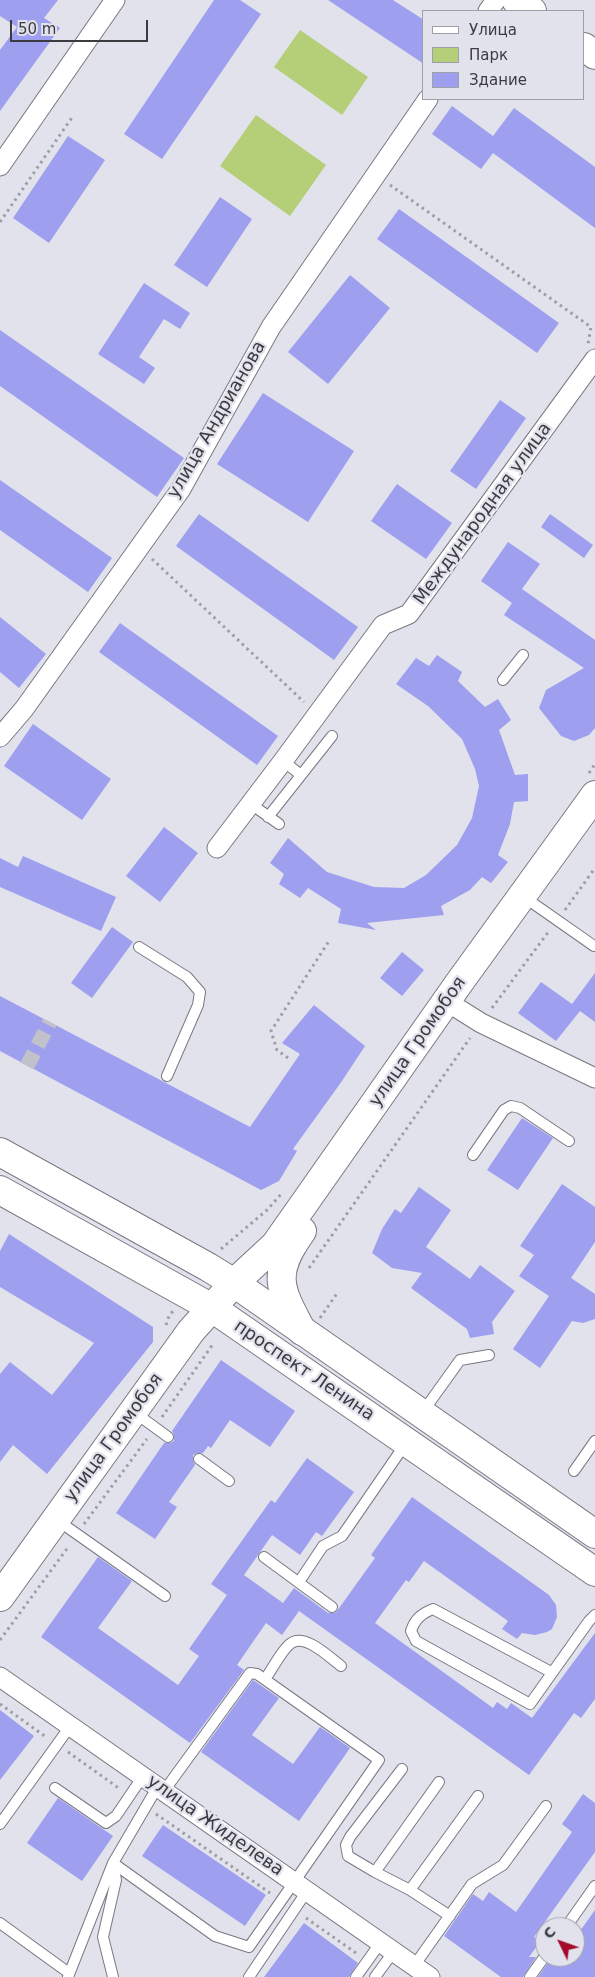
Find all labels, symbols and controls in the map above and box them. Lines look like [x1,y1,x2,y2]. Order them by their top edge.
scale bar [12,10,150,42]
legend [422,10,585,100]
text: 50 m [18,20,56,38]
text: Улица [469,21,517,39]
text: Парк [469,46,508,64]
text: Здание [469,71,527,89]
street label: улица Андрианова [163,338,271,502]
street label: Международная улица [410,419,556,609]
street label: улица Громобоя [365,973,471,1111]
street label: проспект Ленина [230,1316,378,1426]
street label: улица Громобоя [60,1369,168,1507]
street label: улица Жиделева [143,1771,287,1881]
north arrow [535,1917,585,1967]
text: С [540,1923,559,1942]

